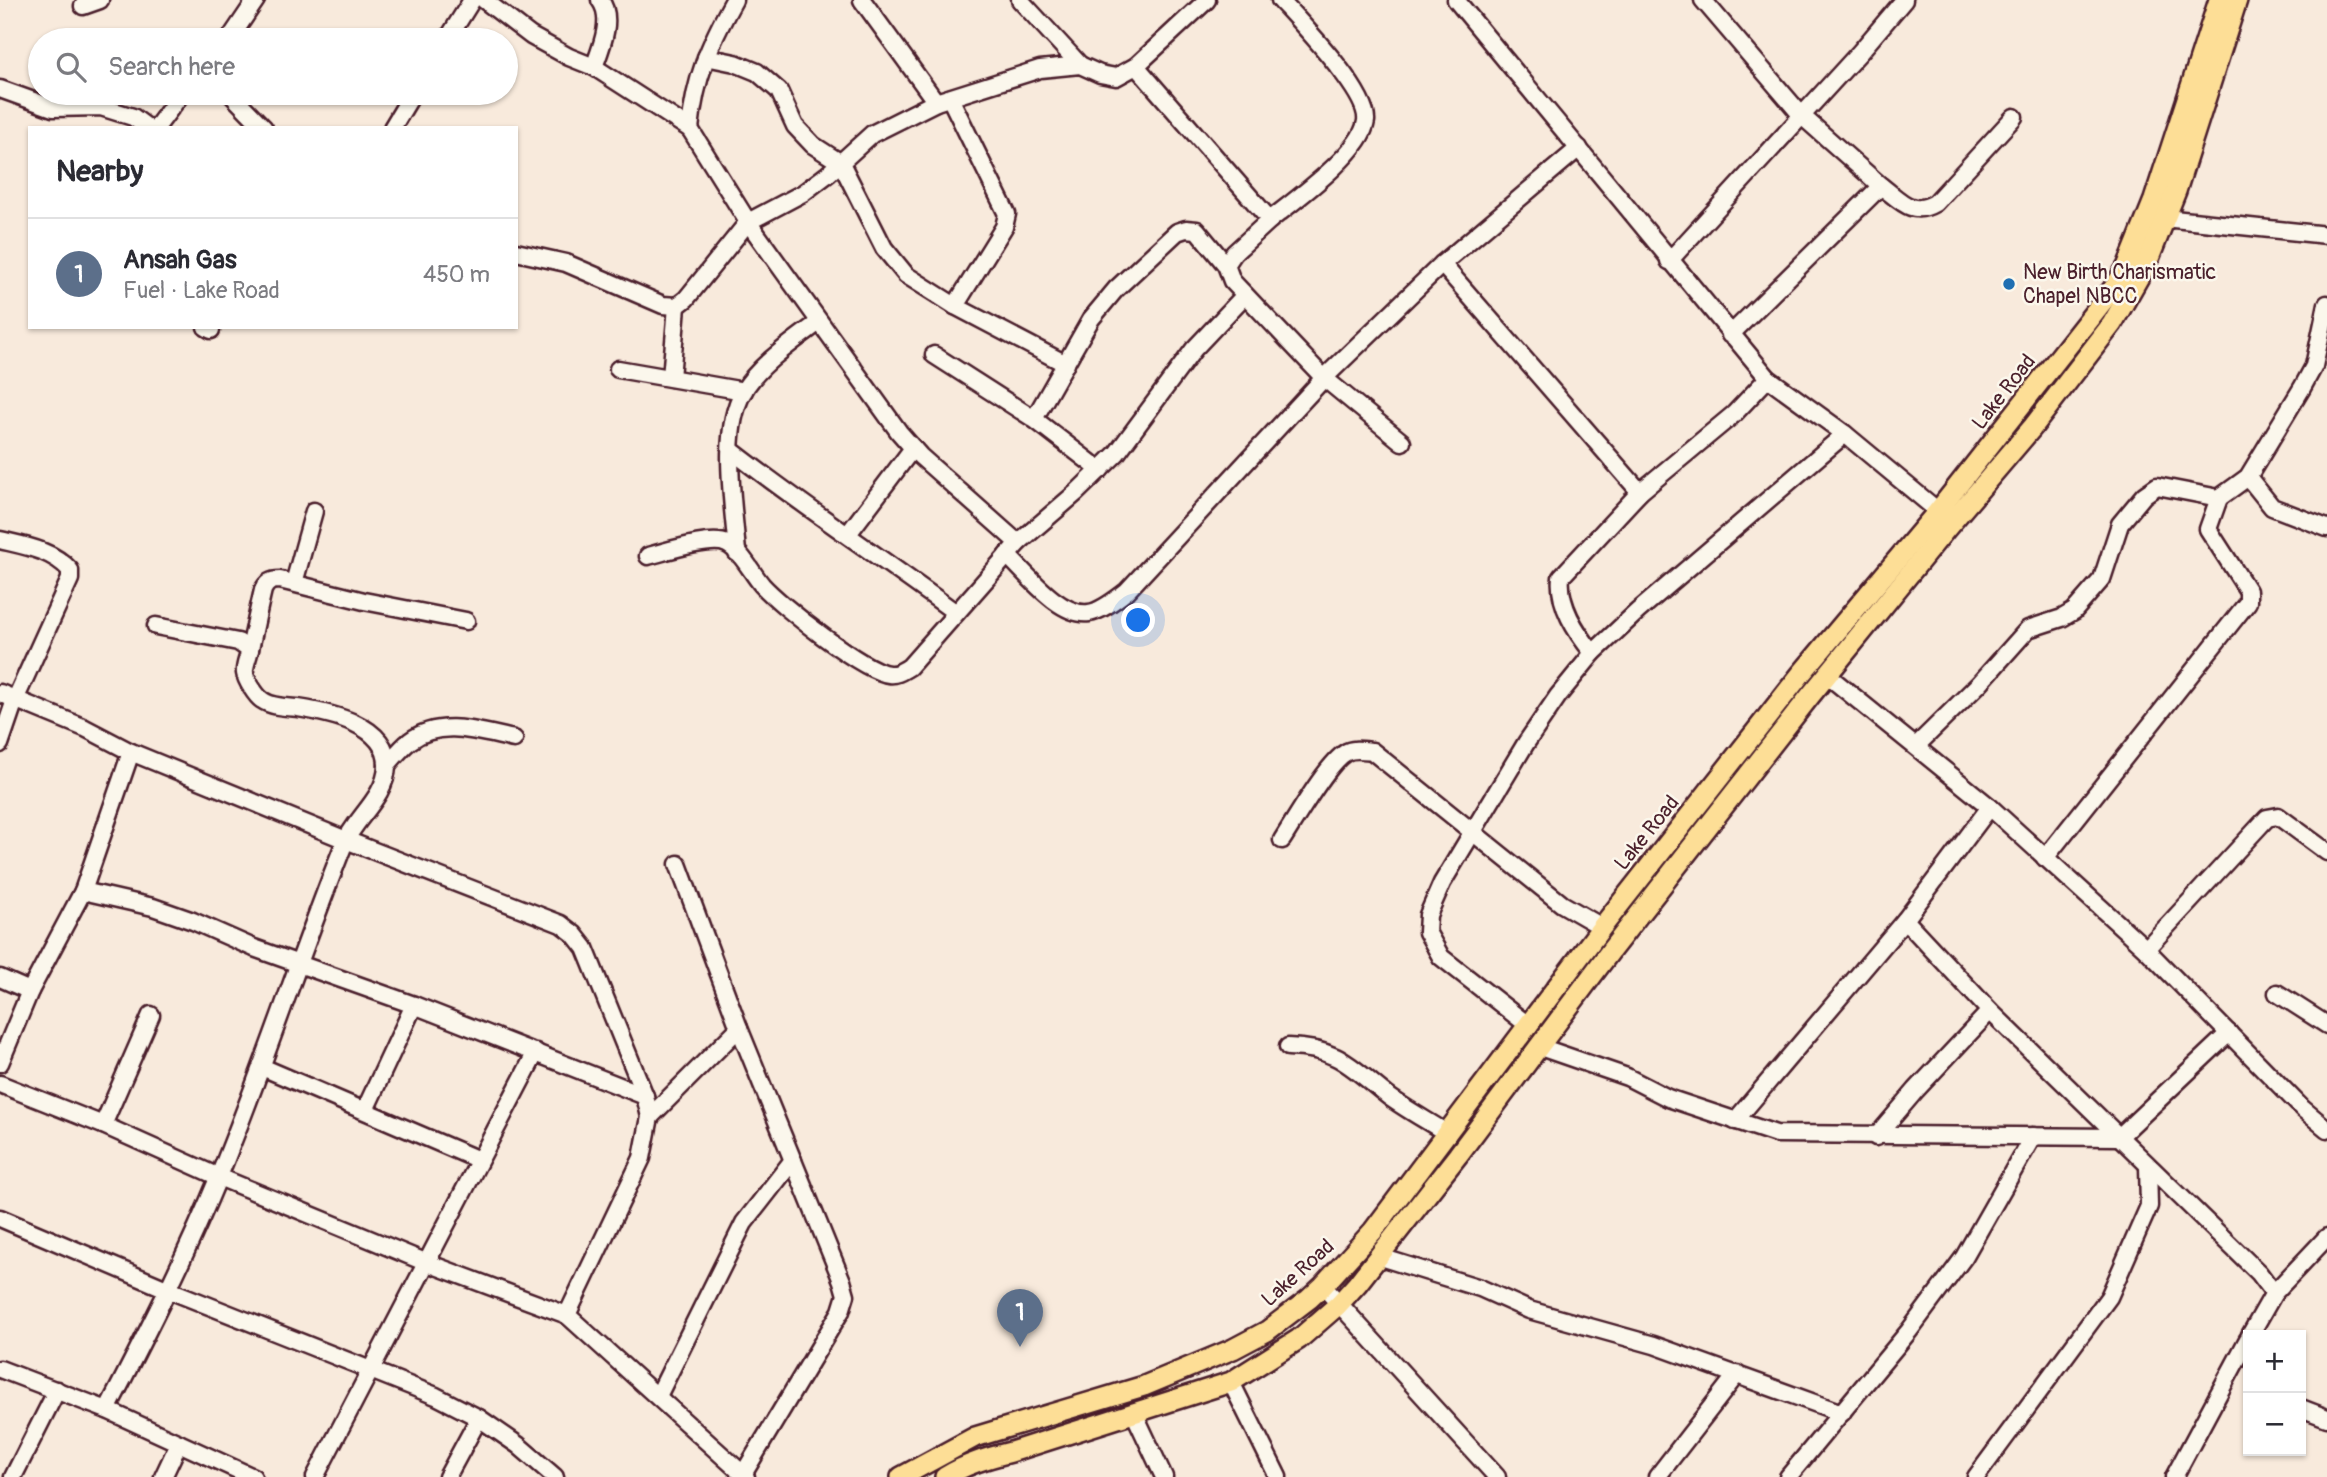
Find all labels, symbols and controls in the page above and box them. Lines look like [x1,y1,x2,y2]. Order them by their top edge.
search box [28,28,518,105]
icon: search [52,48,90,86]
text: Search here [108,51,235,83]
text: Nearby [56,153,143,190]
text: Ansah Gas [123,244,237,276]
place label: New Birth Charismatic Chapel NBCC [2023,259,2216,310]
text: 1 [75,260,84,289]
text: 450 m [423,260,490,289]
text: Fuel · Lake Road [123,276,280,305]
marker: New Birth Charismatic Chapel NBCC [2001,276,2017,292]
street label: Lake Road [1966,349,2042,435]
your location [1121,603,1155,637]
street label: Lake Road [1609,790,1685,876]
street label: Lake Road [1256,1233,1340,1313]
pin: 1 [997,1289,1043,1347]
map controls [2243,1330,2306,1456]
button: + [2243,1330,2306,1393]
button: − [2243,1393,2306,1456]

